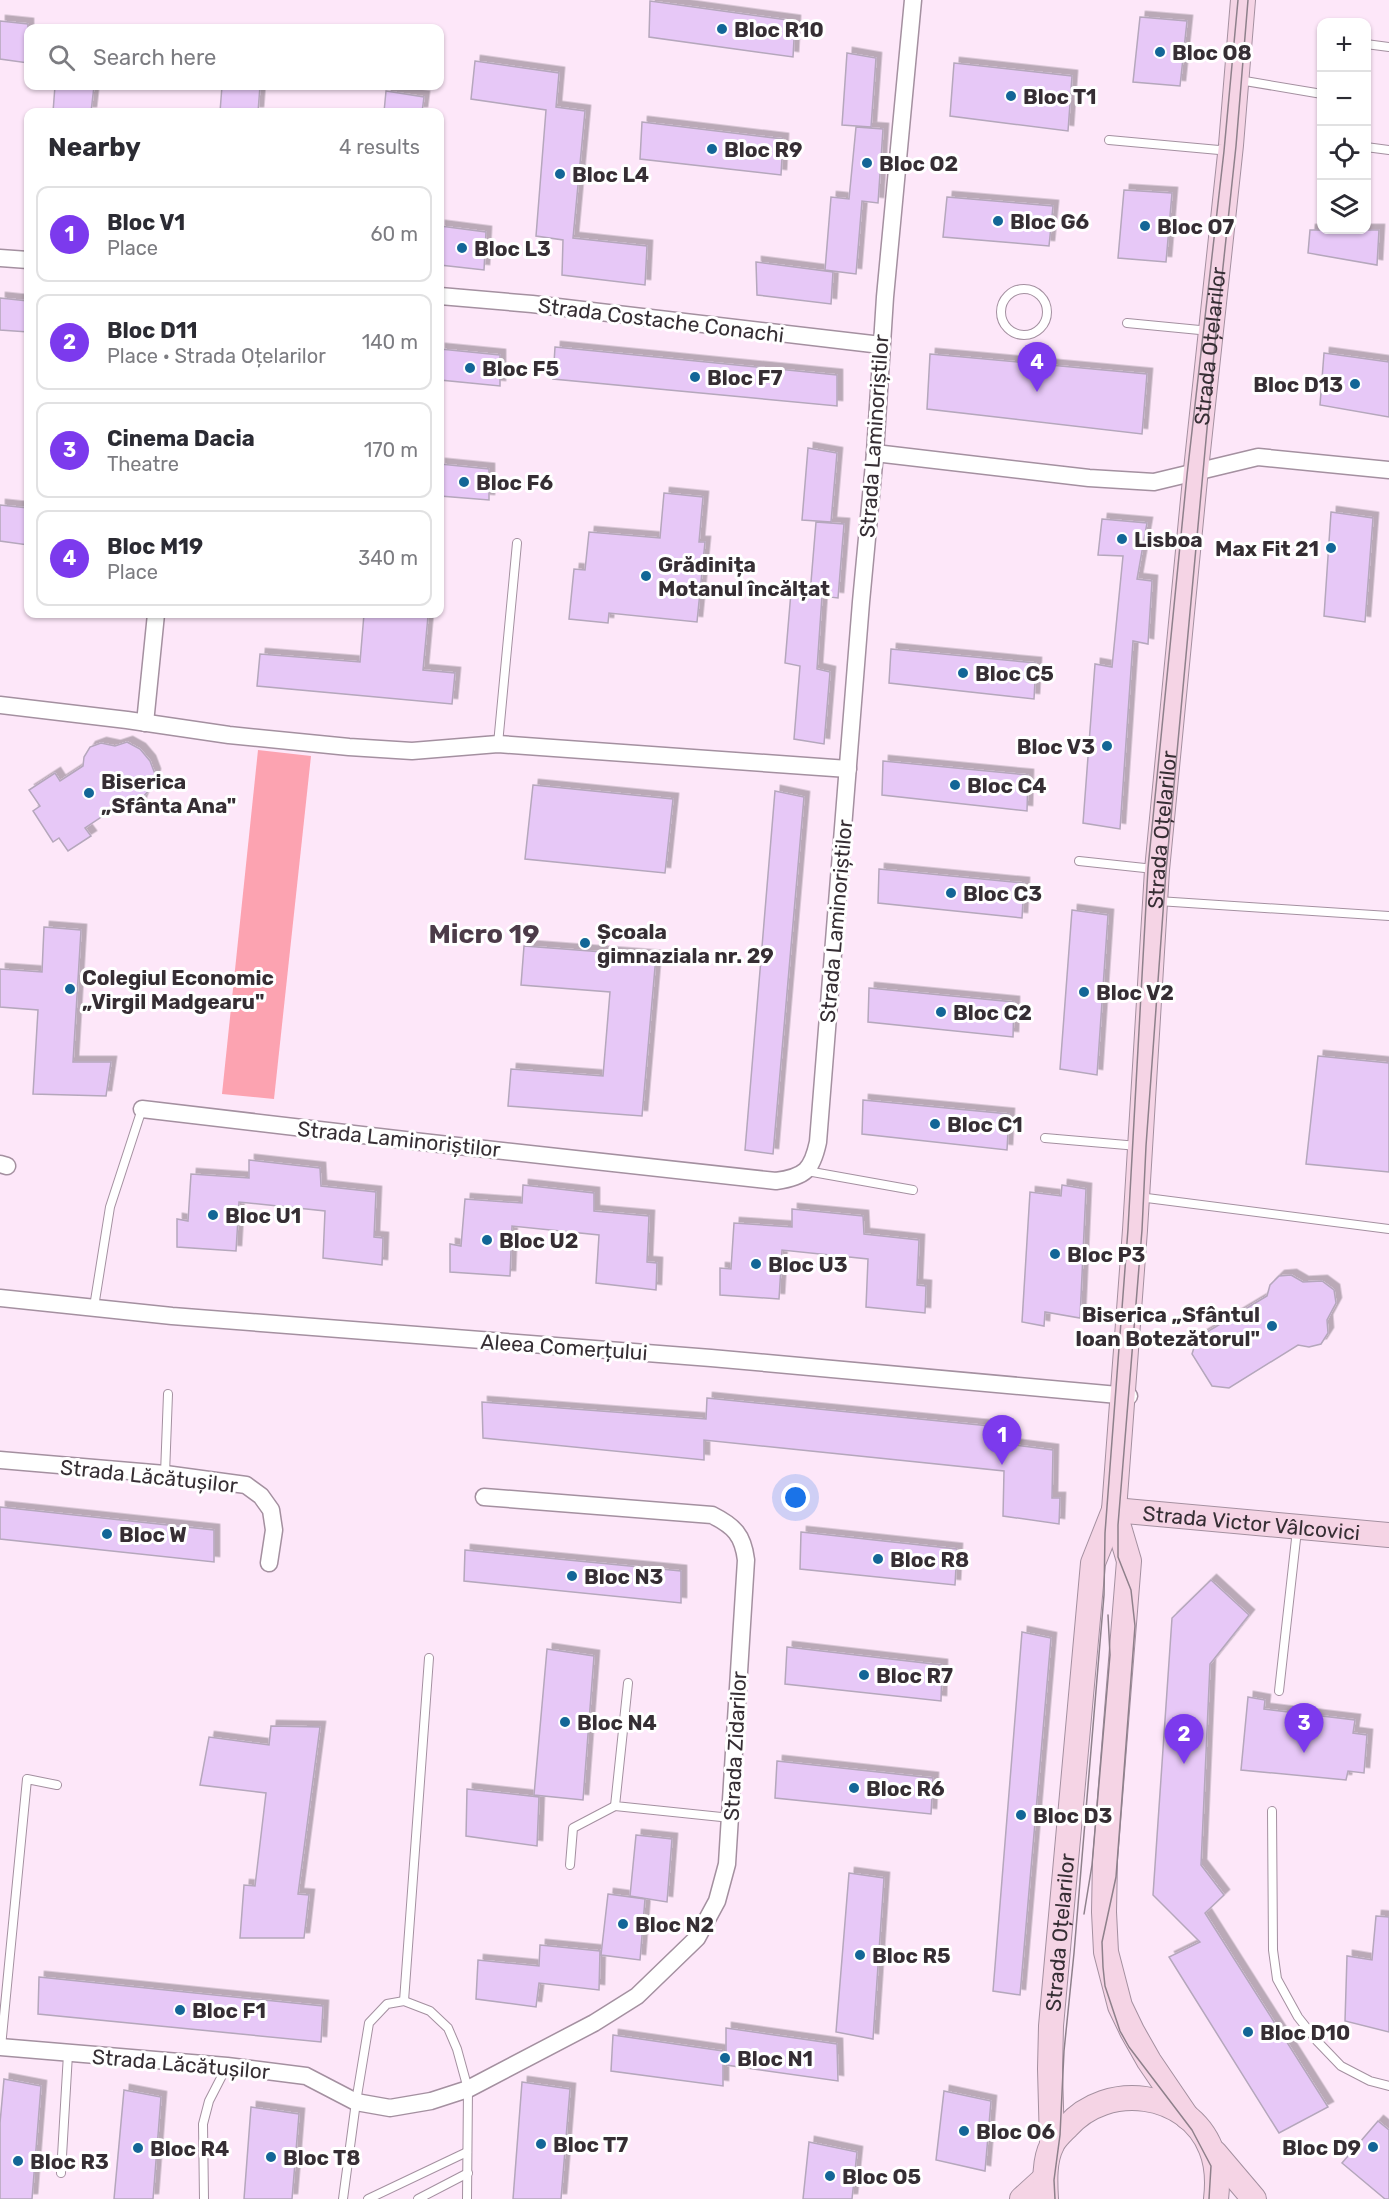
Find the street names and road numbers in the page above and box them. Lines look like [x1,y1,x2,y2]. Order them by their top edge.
street label: Strada Oțelarilor [1188,266,1230,426]
street label: Strada Costache Conachi [537,293,785,347]
street label: Strada Laminoriștilor [854,333,894,539]
street label: Strada Oțelarilor [1142,749,1181,910]
street label: Strada Laminoriștilor [815,818,857,1024]
street label: Strada Laminoriștilor [296,1116,502,1162]
street label: Aleea Comerțului [480,1329,648,1365]
street label: Strada Lăcătușilor [59,1454,239,1498]
street label: Strada Victor Vâlcovici [1142,1500,1361,1545]
street label: Strada Zidarilor [719,1670,751,1821]
street label: Strada Oțelarilor [1040,1852,1079,2013]
street label: Strada Lăcătușilor [91,2044,271,2084]

